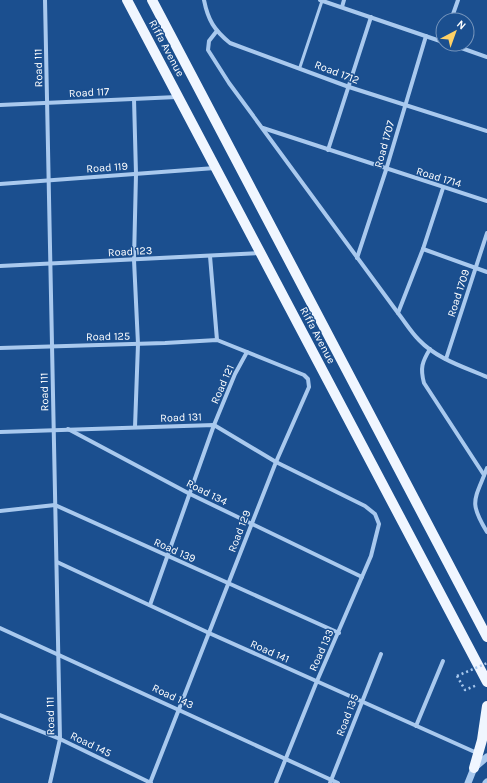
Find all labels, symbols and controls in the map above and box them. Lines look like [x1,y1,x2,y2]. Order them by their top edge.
north arrow [435,12,475,52]
text: N [454,17,468,32]
street label: Riffa Avenue [146,18,187,79]
street label: Road 111 [32,48,45,88]
street label: Road 1712 [313,58,361,87]
street label: Road 117 [69,85,110,100]
street label: Road 1707 [372,119,397,169]
street label: Road 119 [86,160,128,175]
street label: Road 1714 [415,164,463,190]
street label: Road 123 [107,244,153,259]
street label: Road 1709 [445,268,472,319]
street label: Riffa Avenue [297,305,338,366]
street label: Road 125 [86,330,130,343]
street label: Road 121 [208,363,237,406]
street label: Road 111 [38,372,51,412]
street label: Road 131 [160,410,202,425]
street label: Road 134 [184,477,229,508]
street label: Road 129 [225,508,253,554]
street label: Road 139 [152,535,198,565]
street label: Road 133 [306,627,336,673]
street label: Road 141 [248,637,291,666]
street label: Road 143 [150,681,196,712]
street label: Road 135 [333,692,361,738]
street label: Road 111 [44,696,57,736]
street label: Road 145 [68,729,113,760]

